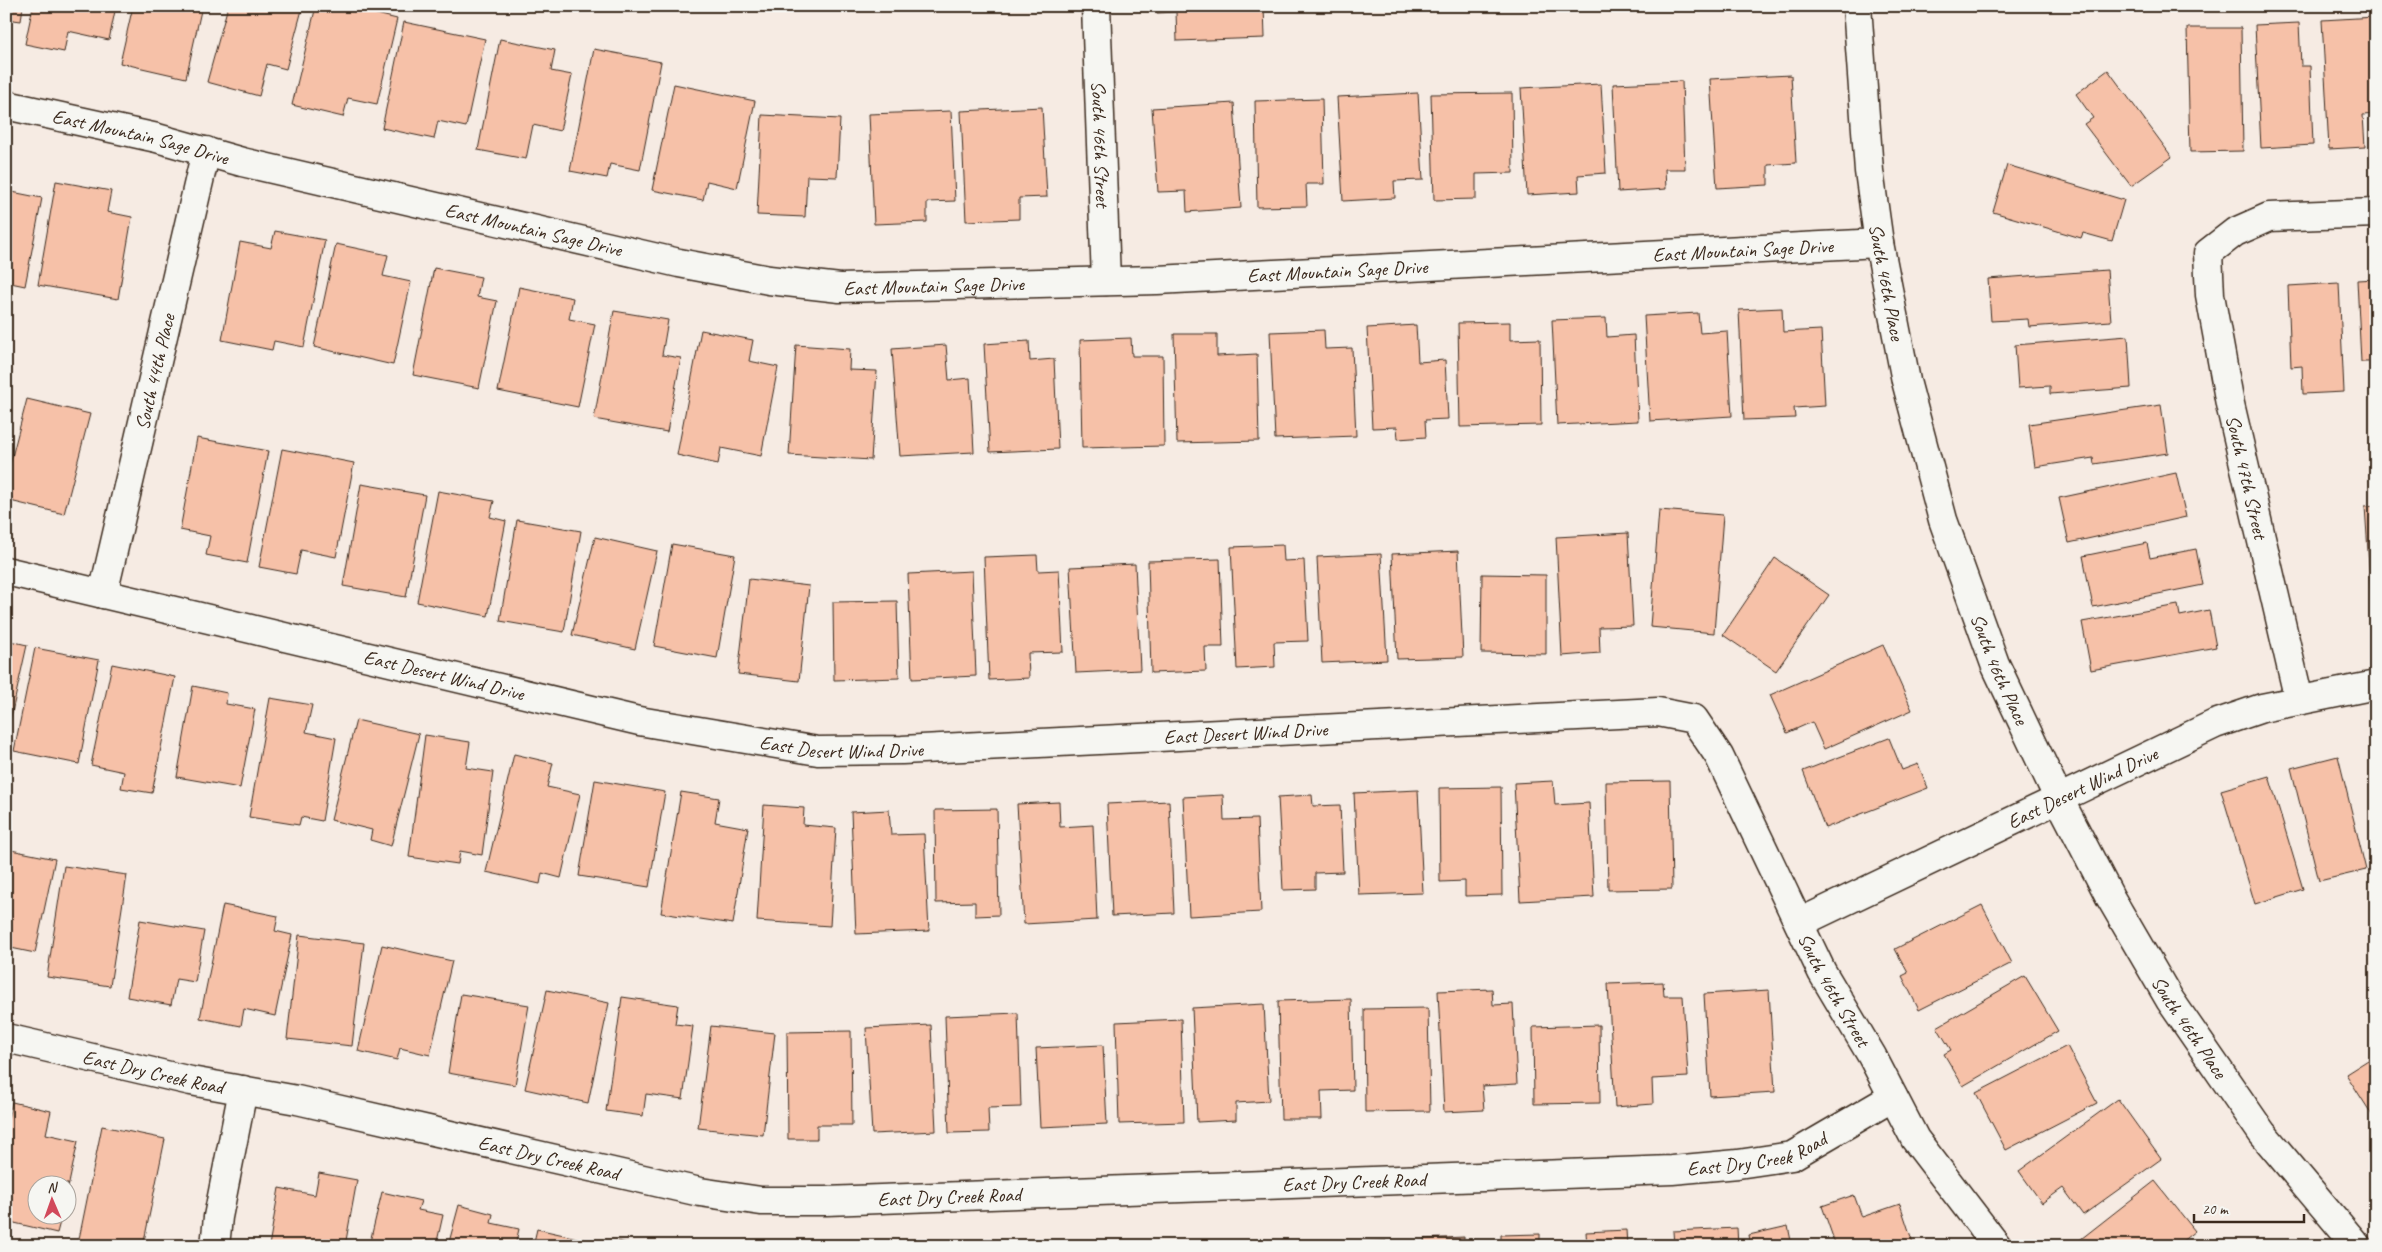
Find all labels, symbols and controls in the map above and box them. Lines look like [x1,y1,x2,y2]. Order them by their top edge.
street label: South 46th Street [1086,80,1115,210]
street label: East Mountain Sage Drive [50,103,233,171]
street label: East Mountain Sage Drive [443,197,626,263]
street label: South 46th Place [1863,222,1910,344]
street label: East Mountain Sage Drive [1652,233,1835,268]
street label: East Mountain Sage Drive [1246,254,1430,288]
street label: East Mountain Sage Drive [843,271,1026,301]
street label: South 44th Place [130,310,181,432]
street label: South 47th Street [2220,413,2273,544]
street label: South 46th Place [1965,610,2034,730]
street label: East Desert Wind Drive [361,644,528,707]
street label: East Desert Wind Drive [1163,717,1329,750]
street label: East Desert Wind Drive [758,729,925,764]
street label: East Desert Wind Drive [2003,741,2163,835]
street label: South 46th Street [1792,929,1877,1053]
street label: South 46th Place [2146,972,2233,1085]
street label: East Dry Creek Road [80,1044,229,1100]
street label: East Dry Creek Road [1686,1125,1834,1182]
street label: East Dry Creek Road [476,1130,625,1187]
street label: East Dry Creek Road [1282,1167,1429,1197]
north arrow [28,1174,78,1224]
text: N [47,1179,59,1196]
street label: East Dry Creek Road [877,1182,1025,1212]
scale bar [2194,1192,2304,1224]
text: 20 m [2202,1200,2229,1219]

